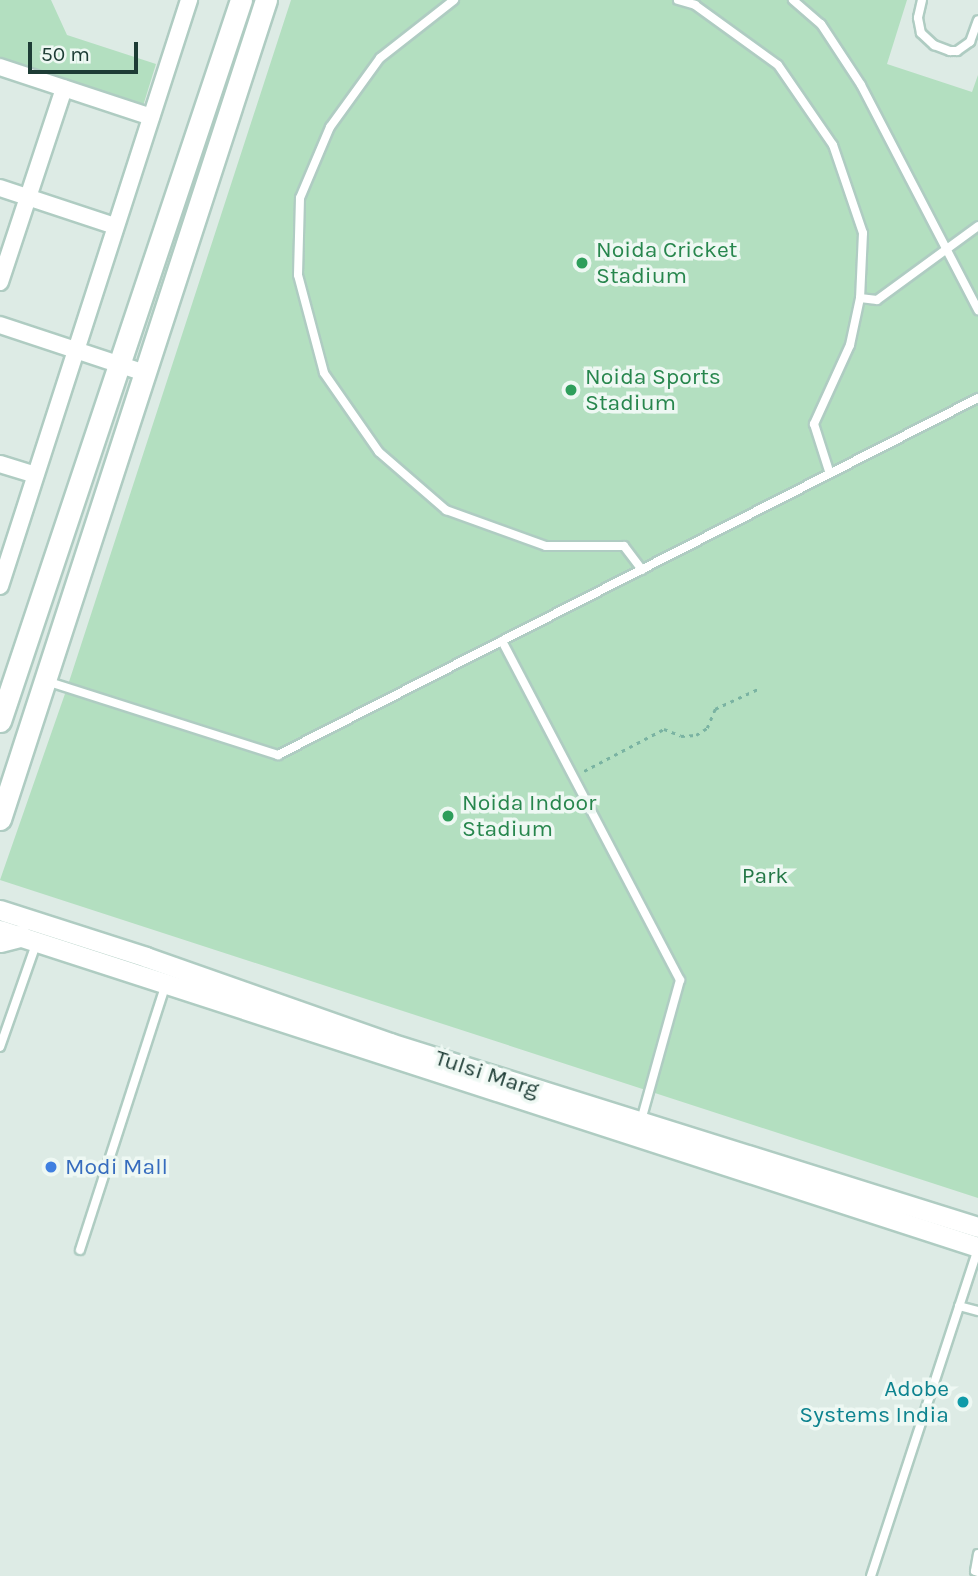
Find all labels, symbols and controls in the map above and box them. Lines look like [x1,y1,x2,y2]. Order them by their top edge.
scale bar [32,28,142,72]
text: 50 m [41,42,90,66]
place label: Noida Cricket Stadium [596,236,737,290]
marker: Noida Cricket Stadium [574,255,590,271]
place label: Noida Sports Stadium [585,363,721,417]
marker: Noida Sports Stadium [563,382,579,398]
place label: Noida Indoor Stadium [462,789,596,843]
marker: Noida Indoor Stadium [440,808,456,824]
park label: Park [742,862,788,890]
street label: Tulsi Marg [431,1044,543,1104]
place label: Modi Mall [65,1153,168,1181]
marker: Modi Mall [43,1159,59,1175]
place label: Adobe Systems India [799,1375,949,1429]
marker: Adobe Systems India [955,1394,971,1410]

